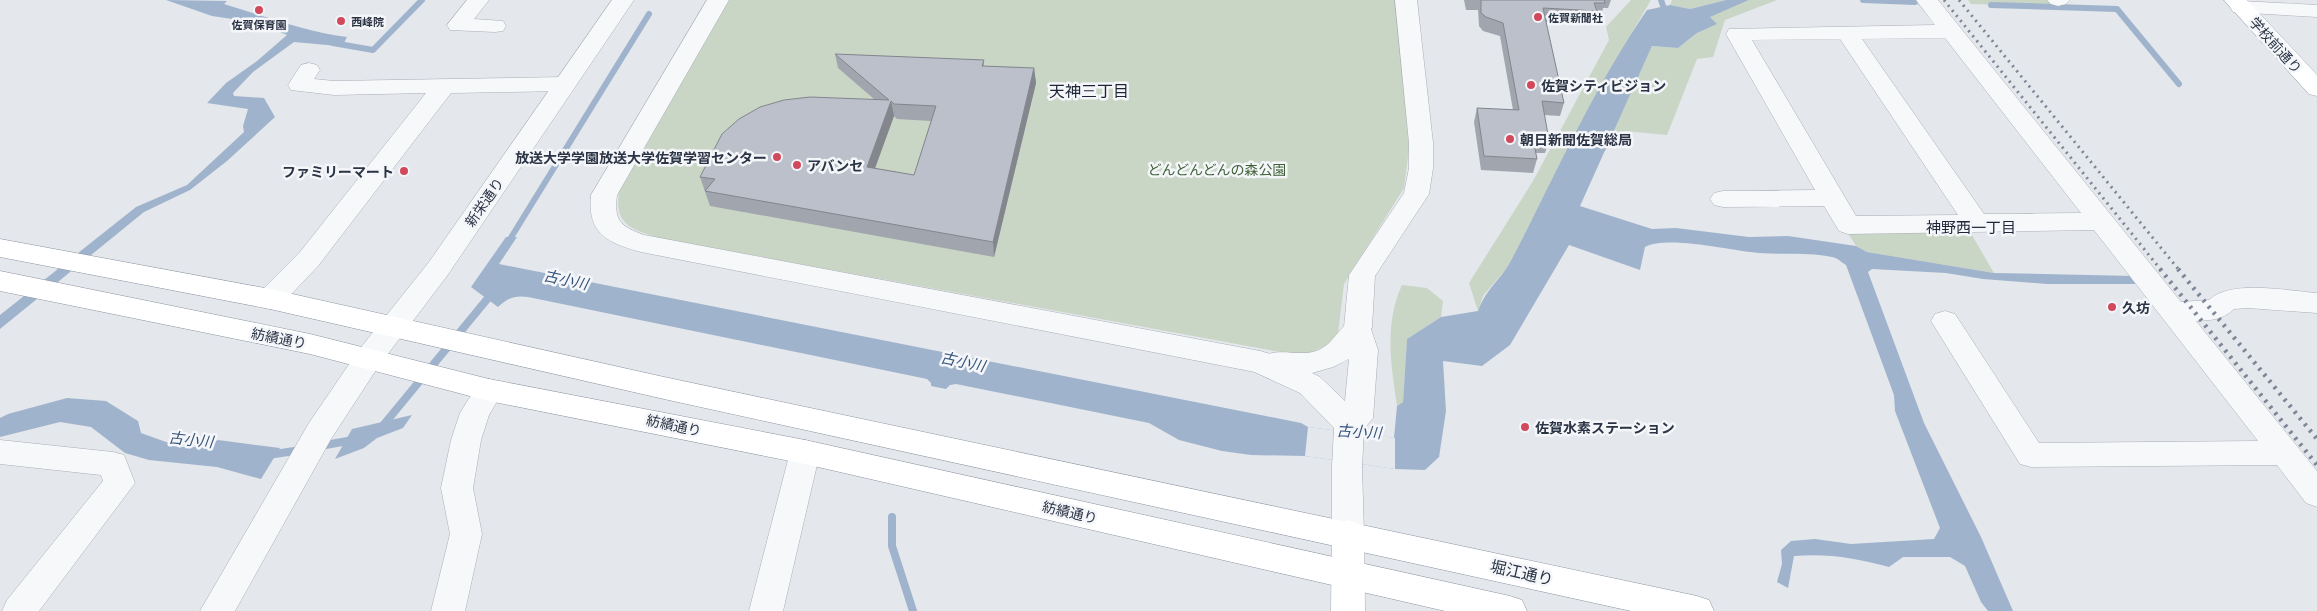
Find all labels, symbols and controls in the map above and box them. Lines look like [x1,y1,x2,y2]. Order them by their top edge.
marker: 佐賀保育園 [253,4,265,16]
marker: 佐賀新聞社 [1532,11,1544,23]
place label: 佐賀新聞社 [1548,11,1603,24]
street label: 学校前通り [2246,13,2306,77]
marker: 西峰院 [335,15,347,27]
place label: 西峰院 [351,15,384,28]
place label: 佐賀保育園 [232,18,287,31]
place label: 佐賀シティビジョン [1541,77,1666,94]
marker: 佐賀シティビジョン [1525,79,1537,91]
district label: 天神三丁目 [1049,81,1129,100]
place label: 朝日新聞佐賀総局 [1520,131,1632,148]
marker: 朝日新聞佐賀総局 [1504,133,1516,145]
place label: 放送大学学園放送大学佐賀学習センター [515,149,767,166]
marker: 放送大学学園放送大学佐賀学習センター [771,151,783,163]
place label: アバンセ [807,157,863,174]
marker: アバンセ [791,159,803,171]
park label: どんどんどんの森公園 [1147,161,1287,178]
place label: ファミリーマート [282,163,394,180]
marker: ファミリーマート [398,165,410,177]
street label: 新栄通り [461,174,507,230]
district label: 神野西一丁目 [1926,218,2016,236]
water label: 古小川 [542,266,592,293]
place label: 久坊 [2122,299,2150,316]
marker: 久坊 [2106,301,2118,313]
street label: 紡績通り [250,324,308,352]
water label: 古小川 [939,348,989,375]
street label: 紡績通り [645,411,703,439]
place label: 佐賀水素ステーション [1535,419,1675,436]
water label: 古小川 [1336,421,1384,441]
marker: 佐賀水素ステーション [1519,421,1531,433]
water label: 古小川 [168,428,216,451]
street label: 紡績通り [1041,497,1099,527]
street label: 堀江通り [1489,556,1555,588]

